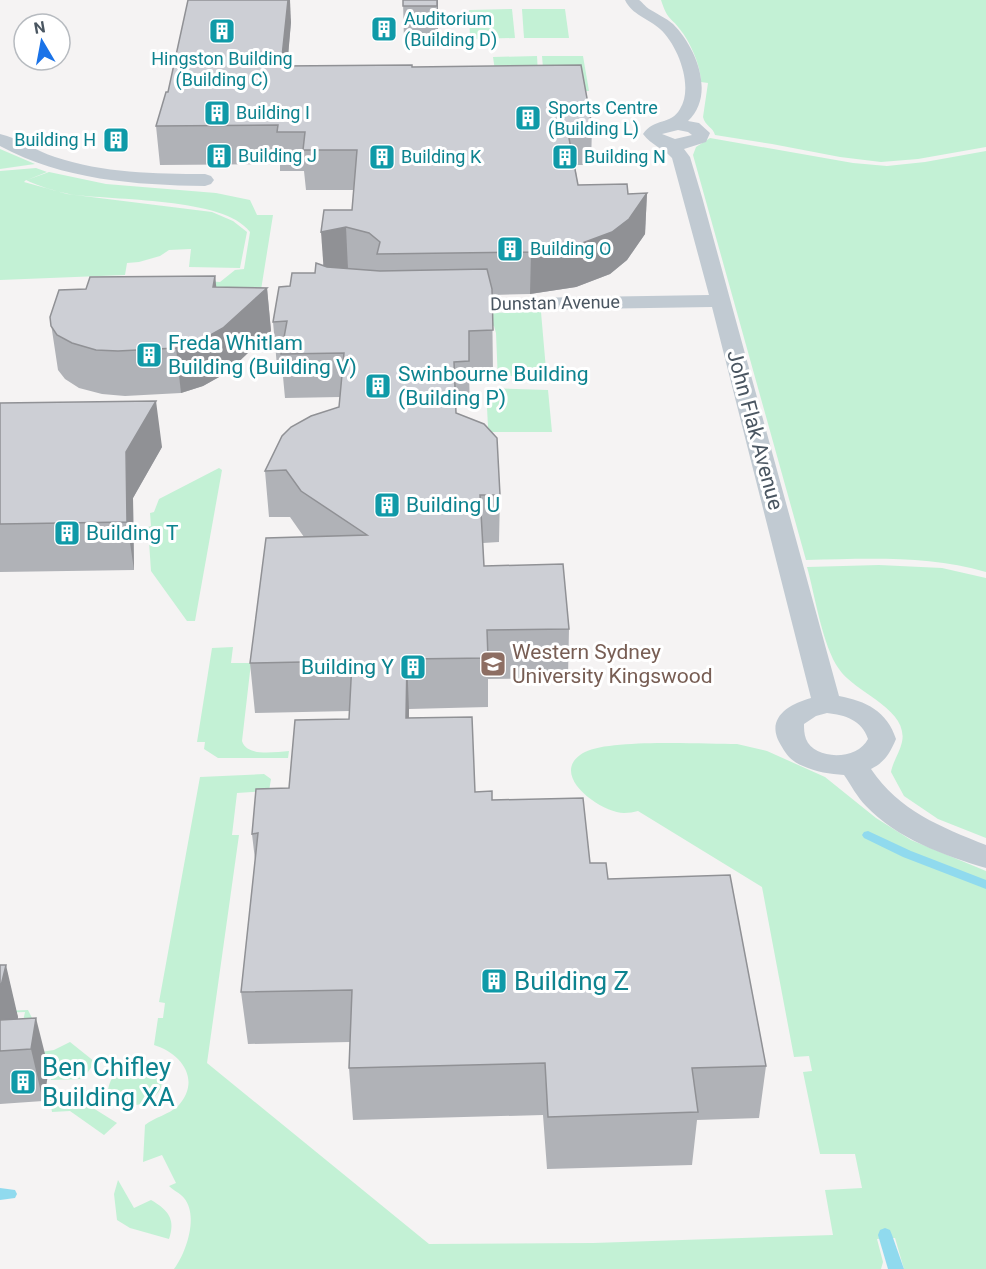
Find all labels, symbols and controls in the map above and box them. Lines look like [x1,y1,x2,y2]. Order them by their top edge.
place label: Auditorium (Building D) [404,8,497,51]
north arrow [12,12,72,72]
building icon: Auditorium (Building D) [369,14,399,44]
building icon: Hingston Building (Building C) [207,16,237,46]
text: N [32,17,47,38]
place label: Hingston Building (Building C) [151,48,293,91]
place label: Sports Centre (Building L) [548,97,658,140]
building icon: Building I [202,98,232,128]
place label: Building I [236,102,310,123]
building icon: Sports Centre (Building L) [513,103,543,133]
building icon: Building H [101,125,131,155]
place label: Building H [14,129,96,150]
building icon: Building J [204,141,234,171]
building icon: Building K [367,142,397,172]
building icon: Building N [550,142,580,172]
place label: Building J [238,145,317,166]
place label: Building K [401,146,482,167]
place label: Building N [584,146,666,167]
building icon: Building O [495,234,525,264]
place label: Building O [530,238,611,259]
street label: Dunstan Avenue [490,291,620,314]
place label: Freda Whitlam Building (Building V) [168,331,357,379]
building icon: Freda Whitlam Building (Building V) [134,340,164,370]
street label: John Flak Avenue [722,347,788,513]
place label: Swinbourne Building (Building P) [398,362,589,410]
building icon: Swinbourne Building (Building P) [363,371,393,401]
building icon: Building U [372,490,402,520]
place label: Building U [406,493,500,517]
building icon: Building T [52,518,82,548]
place label: Building T [86,521,179,545]
place label: Western Sydney University Kingswood [512,640,713,688]
school or university icon: Western Sydney University Kingswood [478,649,508,679]
building icon: Building Y [398,652,428,682]
place label: Building Y [301,655,394,679]
building icon: Building Z [479,966,509,996]
place label: Building Z [514,966,629,996]
place label: Ben Chifley Building XA [42,1052,175,1112]
building icon: Ben Chifley Building XA [8,1067,38,1097]

